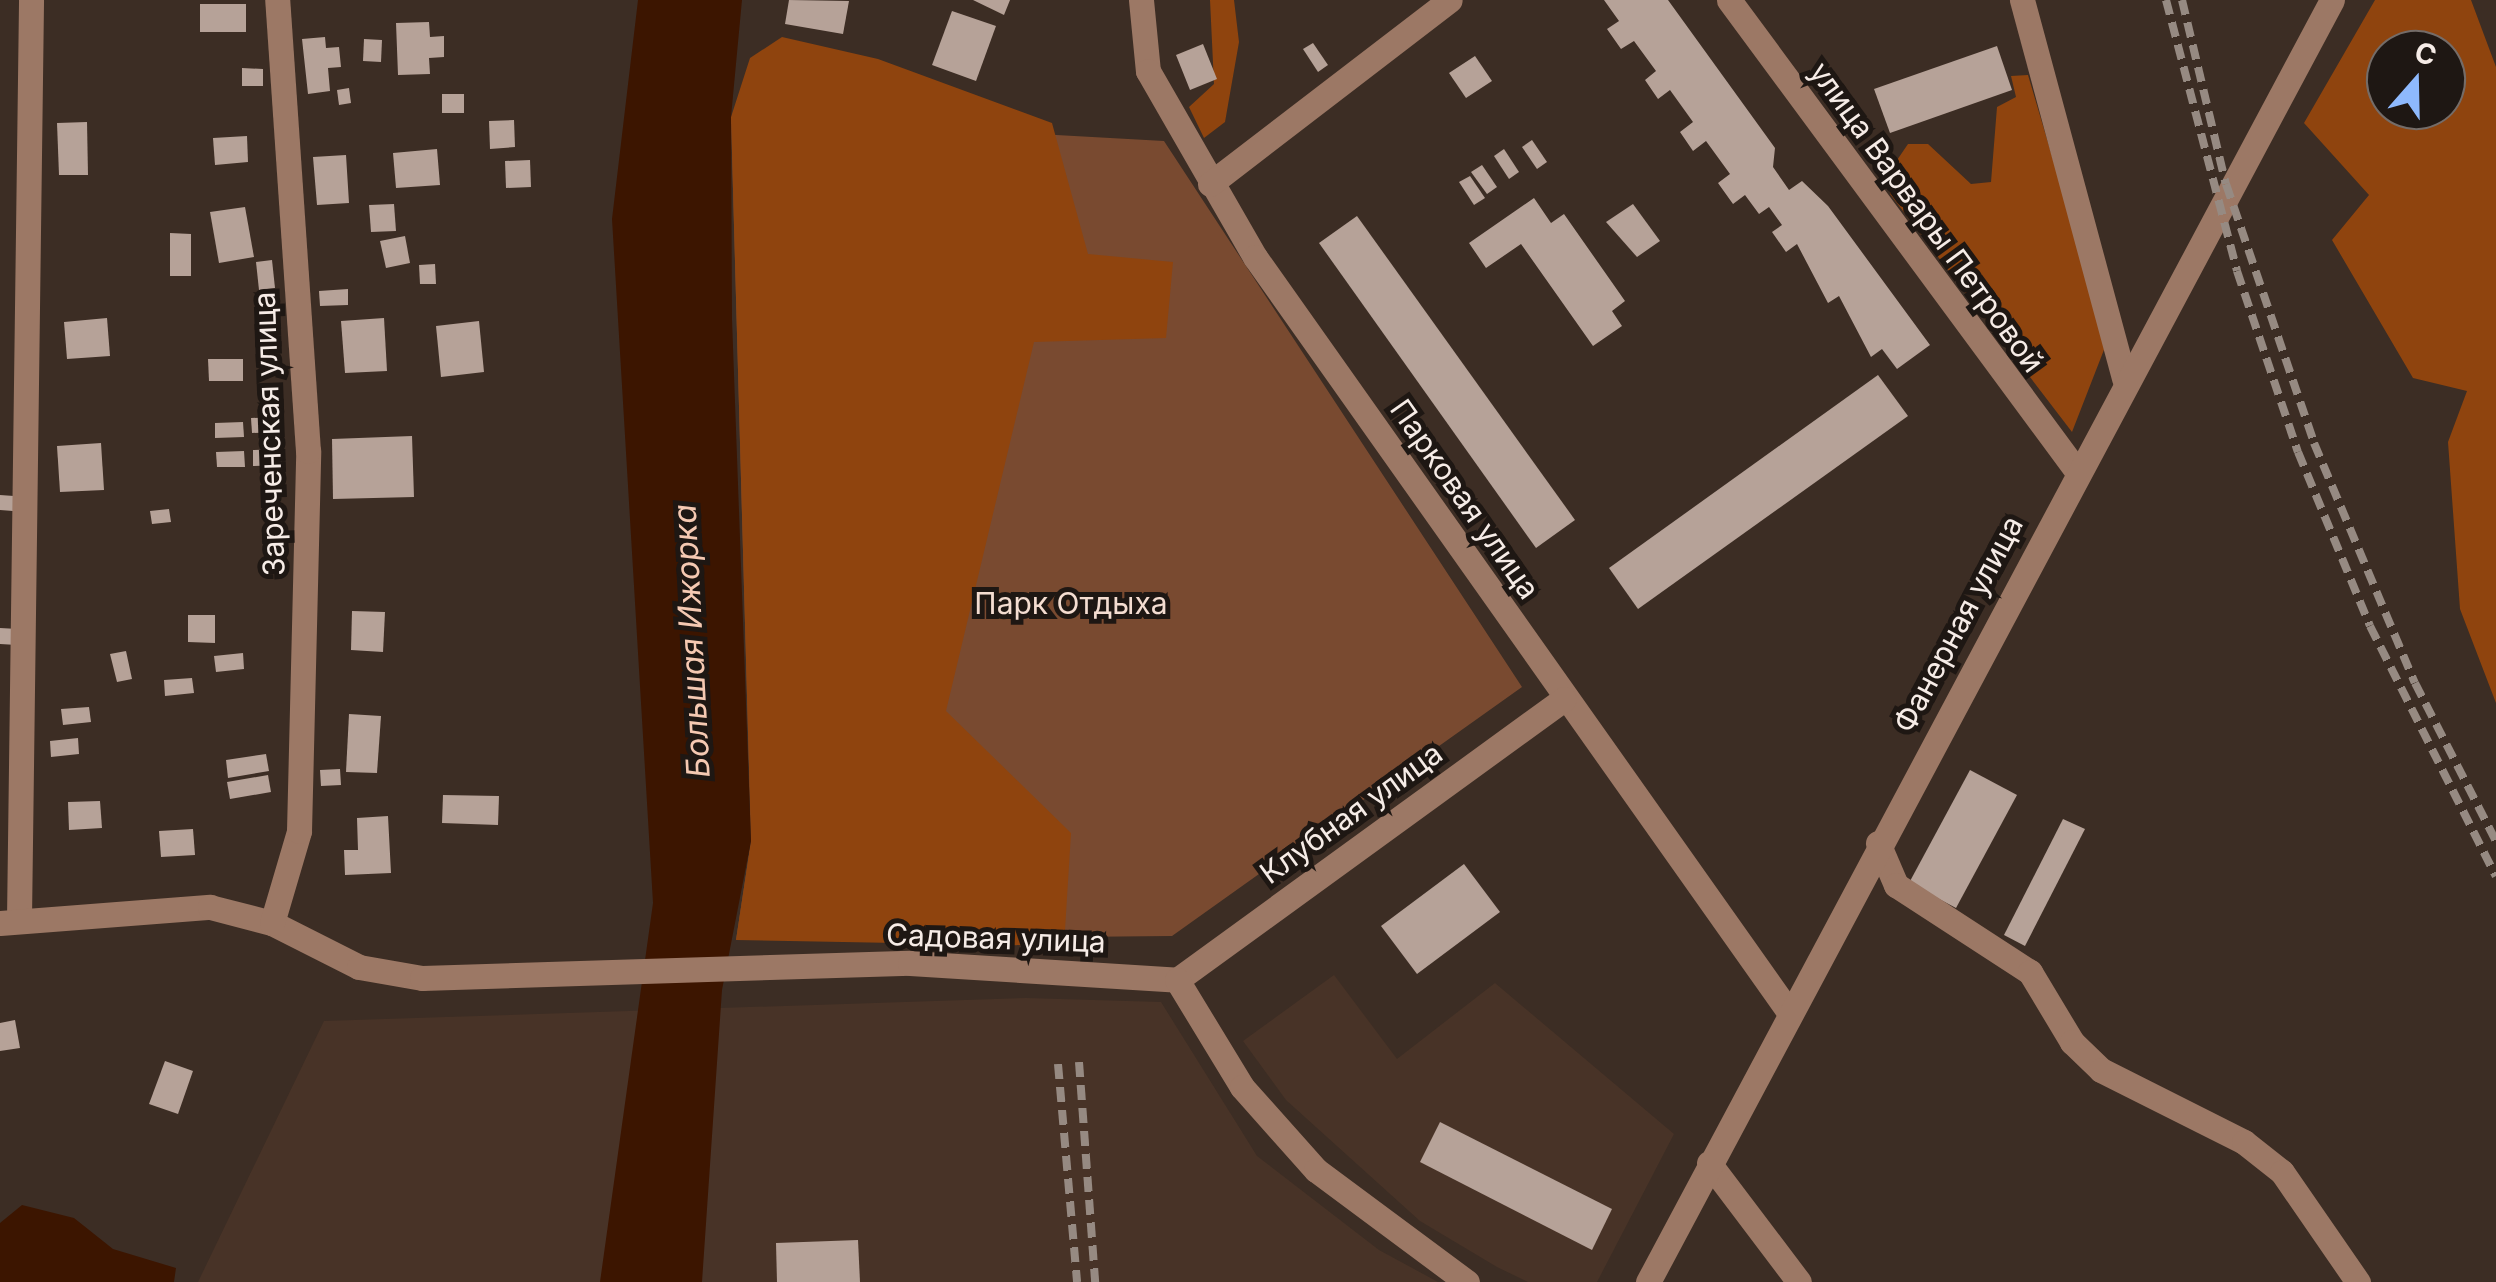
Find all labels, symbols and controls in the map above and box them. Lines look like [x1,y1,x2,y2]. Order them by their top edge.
north arrow [2366,30,2466,130]
text: С [2410,34,2441,73]
street label: улица Варвары Петровой [1802,55,2052,379]
street label: Зареченская улица [246,291,292,577]
street label: Парковая улица [1383,392,1547,606]
water label: Большая Ижорка [666,503,718,779]
street label: Фанерная улица [1886,510,2030,738]
park label: Парк Отдыха [974,585,1168,621]
street label: Клубная улица [1253,735,1449,891]
street label: Садовая улица [886,916,1106,960]

